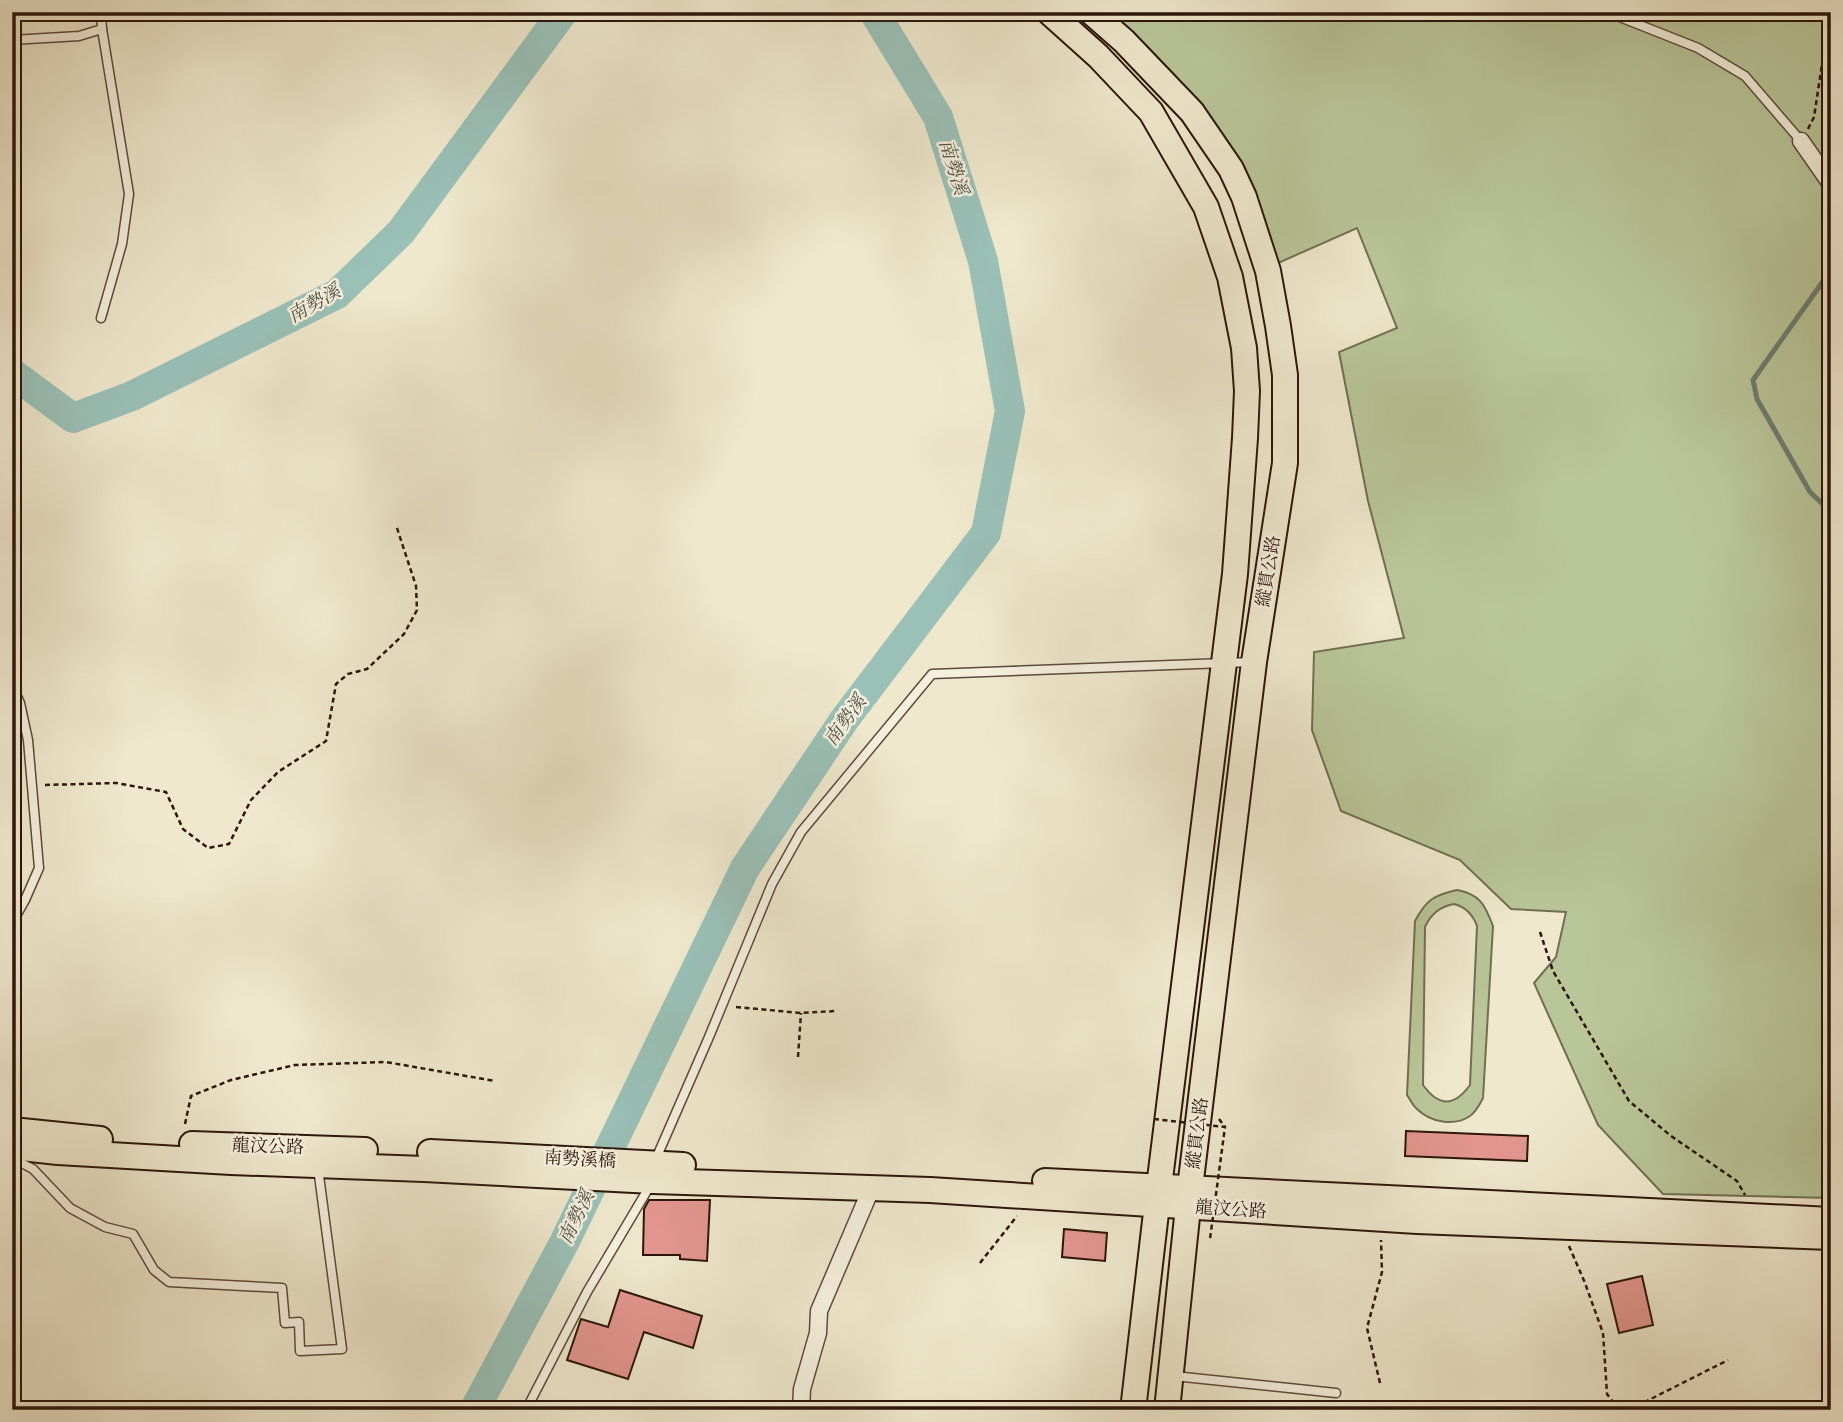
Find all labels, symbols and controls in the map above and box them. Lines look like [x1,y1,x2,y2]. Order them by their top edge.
water label: 南勢溪 [935,136,974,200]
water label: 南勢溪 [284,278,346,327]
street label: 縱貫公路 [1252,534,1284,608]
water label: 南勢溪 [819,689,872,750]
street label: 縱貫公路 [1182,1096,1212,1170]
street label: 龍汶公路 [232,1134,304,1158]
street label: 南勢溪橋 [543,1146,617,1172]
water label: 南勢溪 [553,1185,600,1248]
street label: 龍汶公路 [1194,1196,1268,1222]

